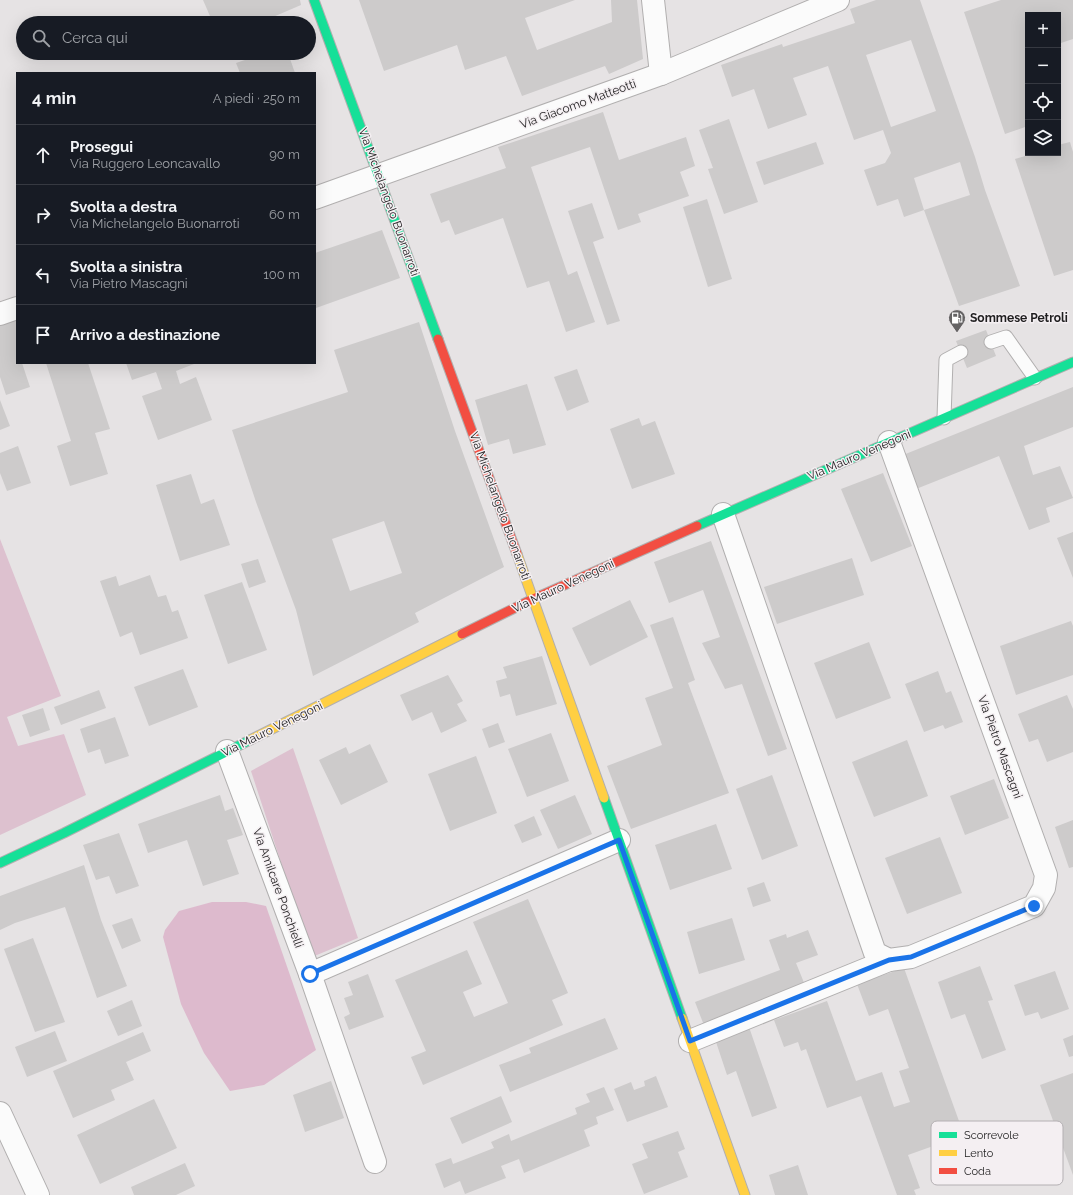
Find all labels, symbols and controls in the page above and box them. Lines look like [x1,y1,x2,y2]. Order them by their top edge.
map controls [1025,12,1061,156]
button: + [1025,12,1061,48]
search box [16,16,316,60]
icon: search [30,27,52,49]
text: Cerca qui [62,29,128,47]
button: − [1025,48,1061,84]
street label: Via Giacomo Matteotti [518,76,638,132]
button: locate [1025,84,1061,120]
text: 4 min [32,88,76,108]
text: A piedi · 250 m [213,91,300,106]
button: layers [1025,120,1061,156]
street label: Via Michelangelo Buonarroti [356,126,422,278]
text: Prosegui [70,138,133,156]
icon: ahead [32,144,54,166]
text: 90 m [269,147,300,162]
text: Via Ruggero Leoncavallo [70,156,220,171]
text: Svolta a destra [70,198,177,216]
icon: right [32,204,54,226]
text: 60 m [269,207,300,222]
text: Via Michelangelo Buonarroti [70,216,240,231]
text: Svolta a sinistra [70,258,182,276]
icon: left [32,264,54,286]
text: 100 m [263,267,300,282]
text: Via Pietro Mascagni [70,276,188,291]
fuel station icon: Sommese Petroli [947,308,967,333]
place label: Sommese Petroli [970,311,1068,325]
icon: arrive [32,324,54,346]
text: Arrivo a destinazione [70,326,220,344]
street label: Via Mauro Venegoni [805,427,913,483]
street label: Via Michelangelo Buonarroti [467,430,533,582]
street label: Via Mauro Venegoni [510,556,616,616]
street label: Via Pietro Mascagni [975,694,1025,800]
street label: Via Mauro Venegoni [219,698,325,760]
street label: Via Amilcare Ponchielli [250,826,306,950]
route end [1025,897,1043,915]
route start [301,965,319,983]
legend [931,1121,1063,1185]
text: Scorrevole [964,1129,1019,1142]
text: Lento [964,1147,994,1160]
text: Coda [964,1165,991,1178]

